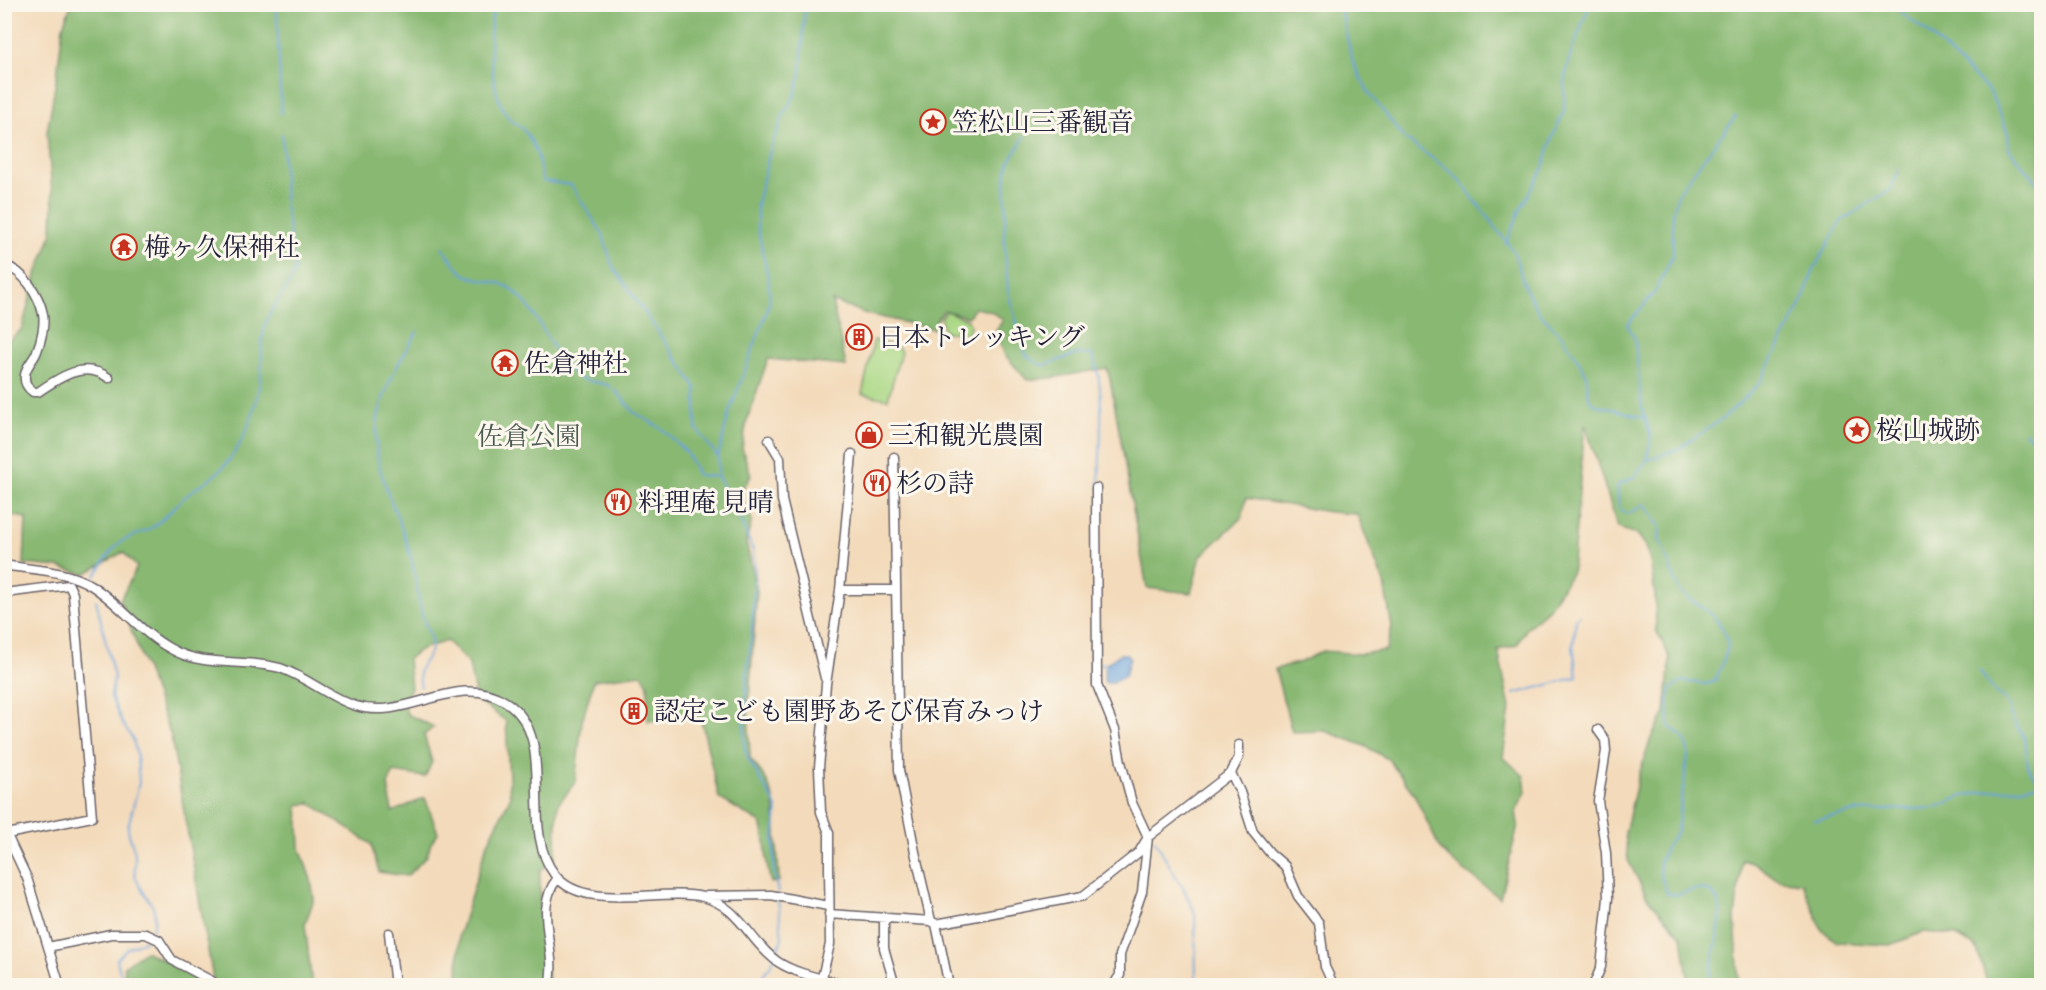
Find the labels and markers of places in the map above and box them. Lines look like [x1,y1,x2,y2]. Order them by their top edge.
place label: 笠松山三番観音 [952,106,1134,143]
place icon: 笠松山三番観音 [918,107,948,137]
place label: 梅ヶ久保神社 [144,231,300,268]
temple icon: 梅ヶ久保神社 [109,232,139,262]
place label: 日本トレッキング [878,321,1085,358]
building icon: 日本トレッキング [844,322,874,352]
place label: 佐倉神社 [524,347,628,384]
temple icon: 佐倉神社 [490,348,520,378]
place label: 桜山城跡 [1876,414,1980,451]
place icon: 桜山城跡 [1842,415,1872,445]
place label: 三和観光農園 [888,419,1044,456]
shop icon: 三和観光農園 [854,420,884,450]
place label: 杉の詩 [896,467,974,504]
restaurant icon: 杉の詩 [862,468,892,498]
place label: 料理庵 見晴 [638,486,774,523]
restaurant icon: 料理庵 見晴 [603,487,633,517]
place label: 認定こども園野あそび保育みっけ [654,695,1044,732]
building icon: 認定こども園野あそび保育みっけ [619,696,649,726]

